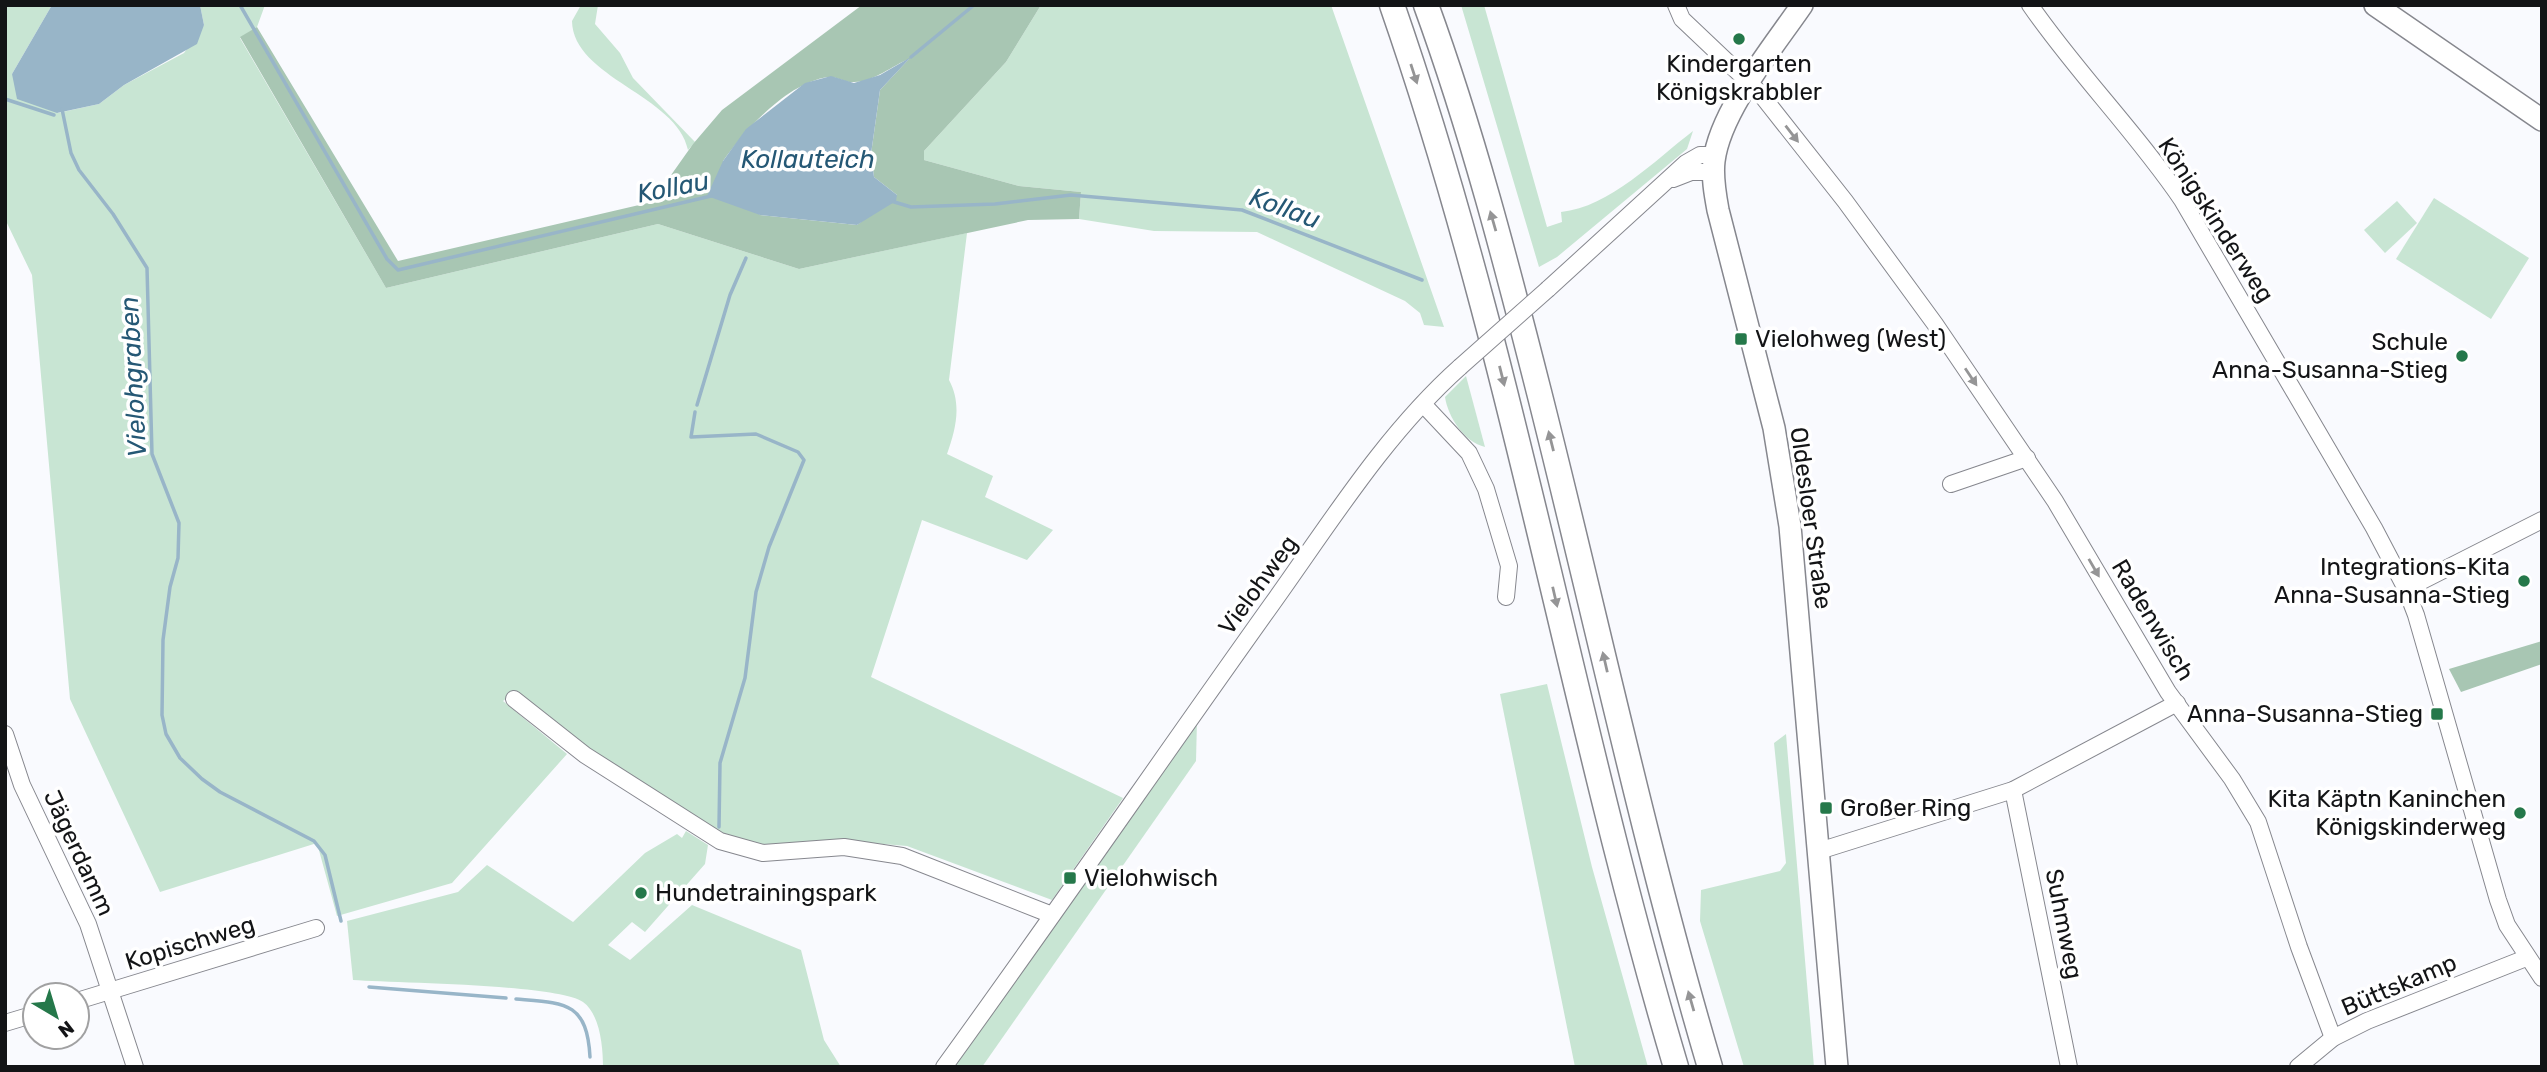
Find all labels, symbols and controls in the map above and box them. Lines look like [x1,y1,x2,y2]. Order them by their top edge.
marker: Kindergarten Königskrabbler [1731,31,1747,47]
place label: Kindergarten Königskrabbler [1656,50,1822,106]
one-way arrow [1409,63,1420,84]
one-way arrow [1785,125,1800,143]
street label: Königskinderweg [2152,132,2280,308]
water label: Kollauteich [741,144,875,175]
water label: Kollau [634,165,712,210]
water label: Kollau [1245,181,1324,235]
one-way arrow [1487,210,1498,232]
water label: Vielohgraben [114,296,153,458]
place label: Vielohweg (West) [1755,325,1946,353]
place label: Schule Anna-Susanna-Stieg [2212,328,2448,384]
marker: Vielohweg (West) [1733,331,1749,347]
marker: Schule Anna-Susanna-Stieg [2454,348,2470,364]
one-way arrow [1497,365,1508,387]
one-way arrow [1964,367,1977,386]
street label: Oldesloer Straße [1784,425,1838,611]
one-way arrow [1545,430,1556,452]
street label: Vielohweg [1213,530,1303,640]
place label: Integrations-Kita Anna-Susanna-Stieg [2274,553,2510,609]
street label: Radenwisch [2106,554,2200,686]
one-way arrow [2088,558,2100,577]
marker: Integrations-Kita Anna-Susanna-Stieg [2516,573,2532,589]
one-way arrow [1550,586,1561,608]
one-way arrow [1599,651,1610,673]
place label: Anna-Susanna-Stieg [2187,700,2423,728]
marker: Anna-Susanna-Stieg [2429,706,2445,722]
place label: Kita Käptn Kaninchen Königskinderweg [2268,785,2506,841]
street label: Jägerdamm [38,786,120,920]
place label: Großer Ring [1840,794,1971,822]
marker: Großer Ring [1818,800,1834,816]
marker: Kita Käptn Kaninchen Königskinderweg [2512,805,2528,821]
place label: Vielohwisch [1084,864,1218,892]
street label: Suhmweg [2040,866,2088,982]
marker: Vielohwisch [1062,870,1078,886]
place label: Hundetrainingspark [655,879,877,907]
marker: Hundetrainingspark [633,885,649,901]
street label: Kopischweg [122,910,258,976]
street label: Büttskamp [2337,948,2461,1022]
north arrow [21,981,91,1051]
one-way arrow [1685,990,1696,1012]
text: N [54,1016,79,1042]

